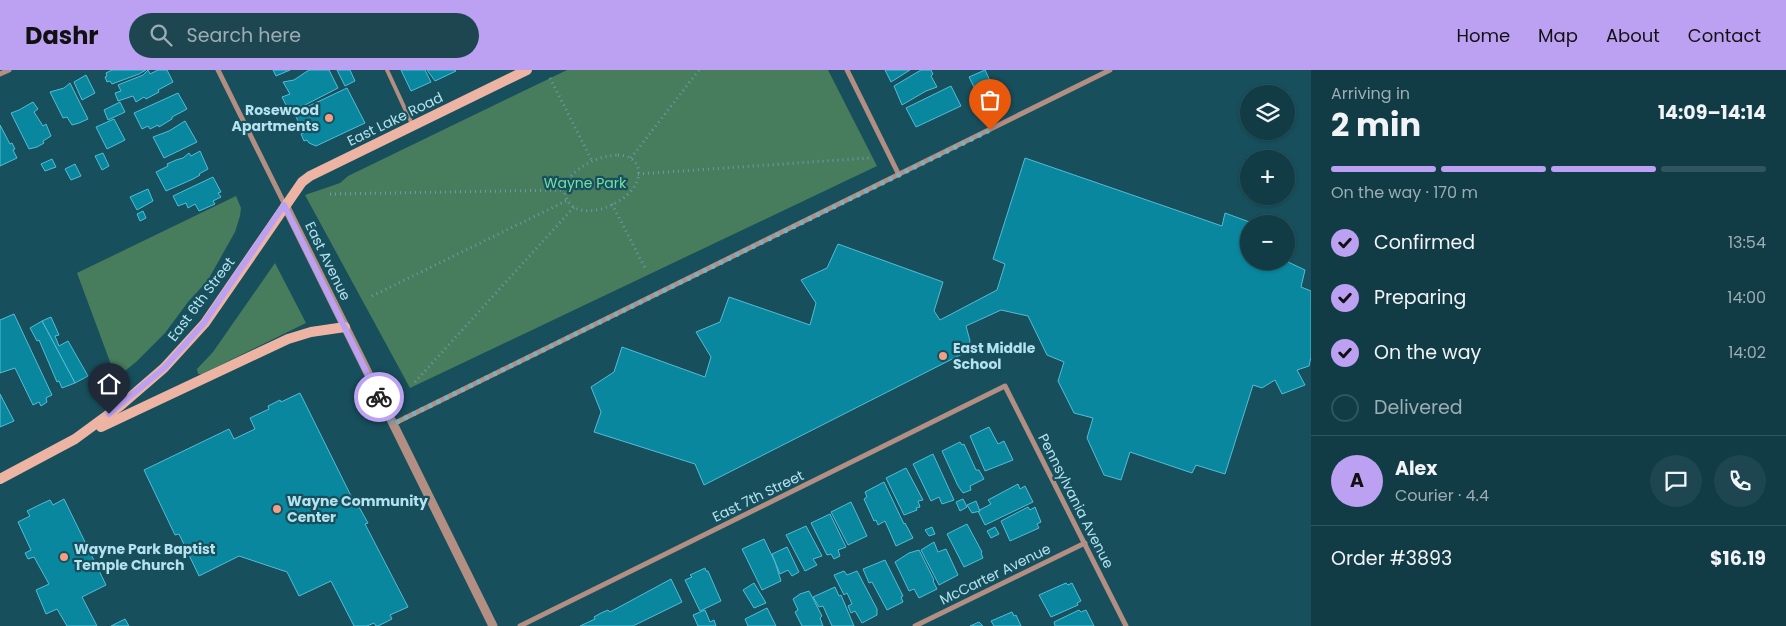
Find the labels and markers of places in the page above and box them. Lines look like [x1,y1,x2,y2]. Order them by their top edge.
pin [969,79,1011,130]
place label: Rosewood Apartments [232,100,319,136]
marker: Rosewood Apartments [323,112,335,124]
place label: East Middle School [953,338,1036,374]
marker: East Middle School [937,350,949,362]
pin [88,363,130,414]
place label: Wayne Community Center [287,491,428,527]
marker: Wayne Community Center [271,503,283,515]
place label: Wayne Park Baptist Temple Church [74,539,216,575]
marker: Wayne Park Baptist Temple Church [58,551,70,563]

